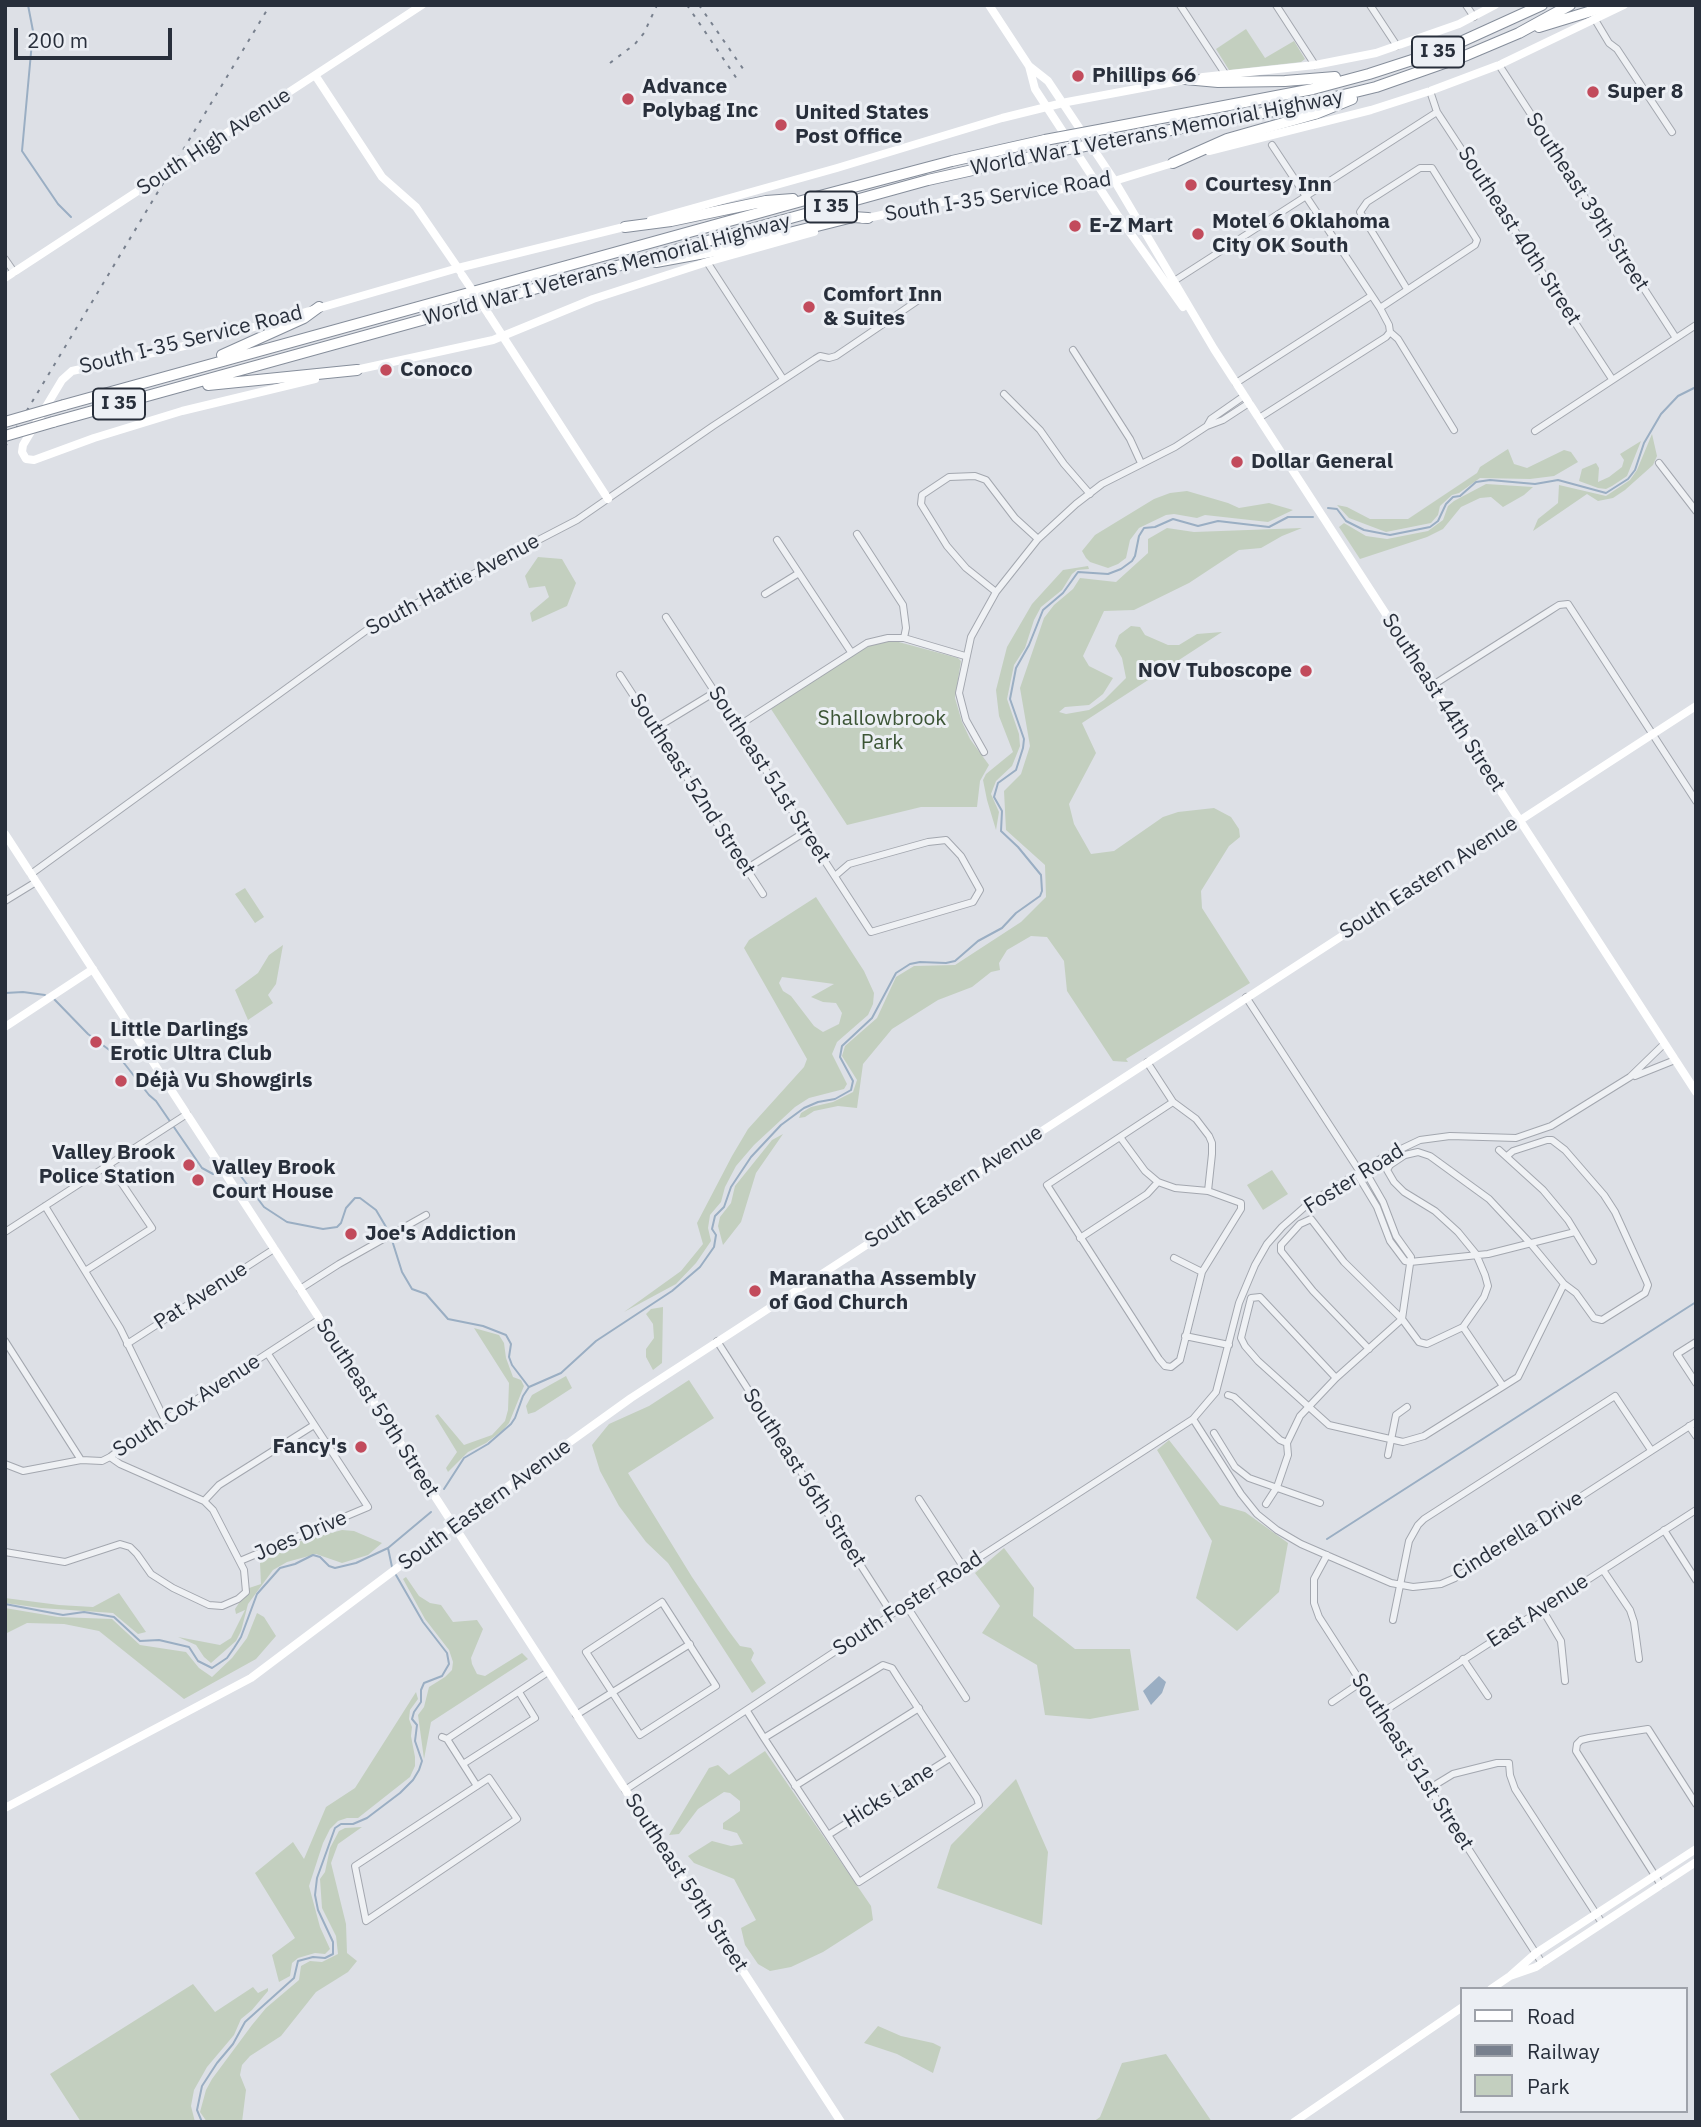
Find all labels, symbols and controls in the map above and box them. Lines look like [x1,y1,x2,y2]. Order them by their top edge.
scale bar [18,14,175,58]
text: 200 m [27,26,88,54]
road number: I 35 [1412,36,1464,68]
place label: Phillips 66 [1092,63,1196,89]
marker: Phillips 66 [1070,68,1086,84]
place label: Advance Polybag Inc [642,74,758,124]
place label: Super 8 [1607,79,1683,105]
street label: South High Avenue [132,83,296,201]
street label: World War I Veterans Memorial Highway [969,84,1345,182]
marker: Super 8 [1585,84,1601,100]
marker: Advance Polybag Inc [620,91,636,107]
place label: United States Post Office [795,100,929,150]
street label: Southeast 39th Street [1520,108,1654,296]
marker: United States Post Office [773,117,789,133]
street label: Southeast 40th Street [1452,142,1586,330]
street label: South I-35 Service Road [883,167,1113,227]
place label: Courtesy Inn [1205,172,1332,198]
marker: Courtesy Inn [1183,177,1199,193]
road number: I 35 [805,192,857,223]
street label: World War I Veterans Memorial Highway [421,209,793,331]
place label: Motel 6 Oklahoma City OK South [1212,209,1390,259]
place label: E-Z Mart [1089,213,1173,239]
marker: E-Z Mart [1067,218,1083,234]
marker: Motel 6 Oklahoma City OK South [1190,226,1206,242]
place label: Comfort Inn & Suites [823,282,942,332]
marker: Comfort Inn & Suites [801,299,817,315]
street label: South I-35 Service Road [77,300,305,380]
place label: Conoco [400,357,472,383]
marker: Conoco [378,362,394,378]
road number: I 35 [93,388,145,420]
place label: Dollar General [1251,449,1393,475]
marker: Dollar General [1229,454,1245,470]
street label: South Hattie Avenue [362,529,544,641]
street label: Southeast 44th Street [1376,609,1510,797]
place label: NOV Tuboscope [1138,658,1292,684]
marker: NOV Tuboscope [1298,663,1314,679]
street label: Southeast 51st Street [702,682,836,868]
street label: Southeast 52nd Street [624,689,760,881]
park label: Shallowbrook Park [818,706,946,756]
street label: South Eastern Avenue [1335,811,1523,945]
place label: Little Darlings Erotic Ultra Club [110,1017,272,1067]
marker: Little Darlings Erotic Ultra Club [88,1034,104,1050]
place label: Déjà Vu Showgirls [135,1068,313,1094]
marker: Déjà Vu Showgirls [113,1073,129,1089]
street label: South Eastern Avenue [860,1120,1048,1254]
street label: Foster Road [1299,1138,1409,1220]
place label: Valley Brook Police Station [39,1140,175,1190]
place label: Valley Brook Court House [212,1155,335,1205]
marker: Valley Brook Police Station [181,1157,197,1173]
marker: Valley Brook Court House [190,1172,206,1188]
place label: Joe's Addiction [365,1221,516,1247]
marker: Joe's Addiction [343,1226,359,1242]
street label: Pat Avenue [150,1257,252,1335]
place label: Maranatha Assembly of God Church [769,1266,976,1316]
marker: Maranatha Assembly of God Church [747,1283,763,1299]
street label: Southeast 59th Street [310,1314,444,1502]
street label: South Cox Avenue [109,1349,265,1463]
street label: Southeast 56th Street [737,1384,871,1572]
place label: Fancy's [272,1434,347,1460]
street label: South Eastern Avenue [394,1434,576,1576]
marker: Fancy's [353,1439,369,1455]
street label: Cinderella Drive [1448,1486,1588,1586]
street label: Joes Drive [251,1505,351,1567]
street label: South Foster Road [829,1546,987,1662]
street label: East Avenue [1483,1569,1593,1653]
street label: Southeast 51st Street [1345,1669,1479,1855]
street label: Hicks Lane [839,1758,939,1834]
street label: Southeast 59th Street [619,1789,753,1977]
legend [1460,1987,1687,2113]
text: Road [1527,2002,1575,2030]
text: Railway [1527,2037,1600,2065]
text: Park [1527,2072,1570,2100]

